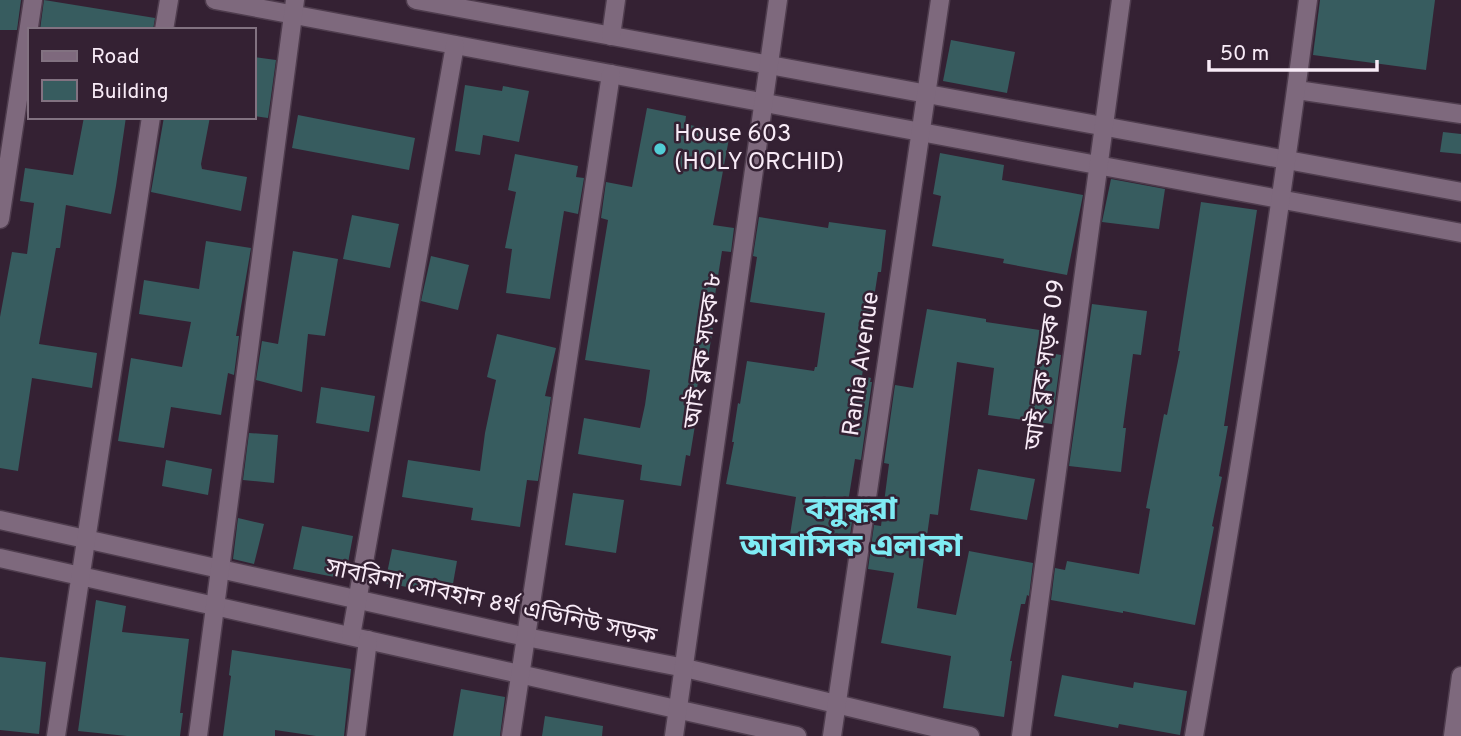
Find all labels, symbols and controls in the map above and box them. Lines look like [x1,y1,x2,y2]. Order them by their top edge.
legend [28,28,256,119]
scale bar [1209,28,1377,72]
text: 50 m [1220,41,1269,68]
text: Road [91,44,140,71]
text: Building [91,79,169,106]
place label: House 603 (HOLY ORCHID) [674,120,844,178]
marker: House 603 (HOLY ORCHID) [652,141,668,157]
street label: আই ব্লক সড়ক ৮ [677,271,730,432]
street label: আই ব্লক সড়ক 09 [1018,278,1073,453]
street label: Rania Avenue [837,290,887,438]
district label: বসুন্ধরা আবাসিক এলাকা [739,491,963,568]
street label: সাবরিনা সোবহান ৪র্থ এভিনিউ সড়ক [322,551,660,653]

